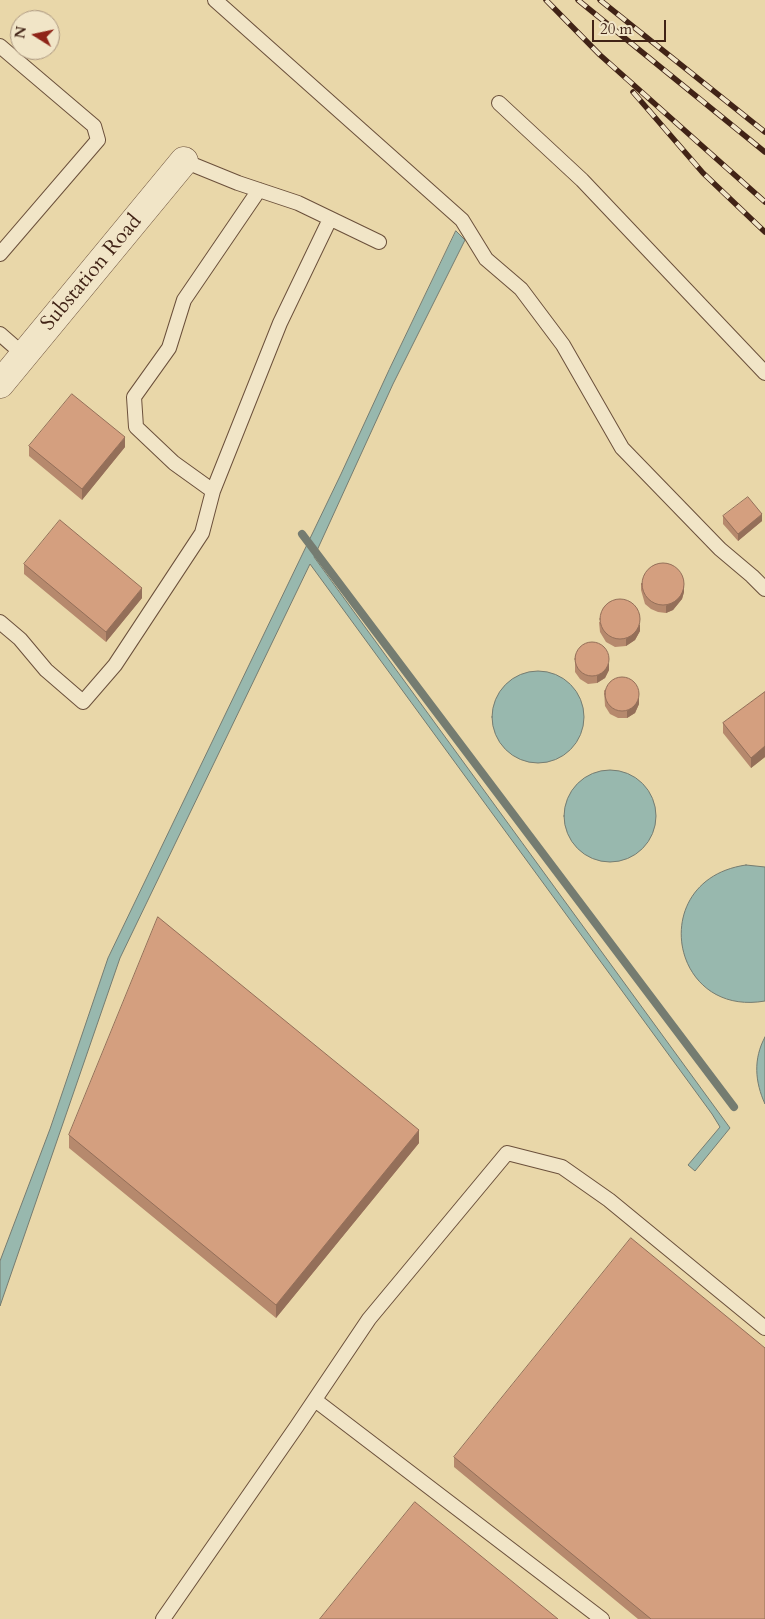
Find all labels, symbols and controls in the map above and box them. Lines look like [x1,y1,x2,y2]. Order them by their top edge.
north arrow [10,10,60,60]
scale bar [595,10,669,42]
text: 20 m [600,19,632,39]
text: N [10,25,31,40]
street label: Substation Road [36,210,148,336]

